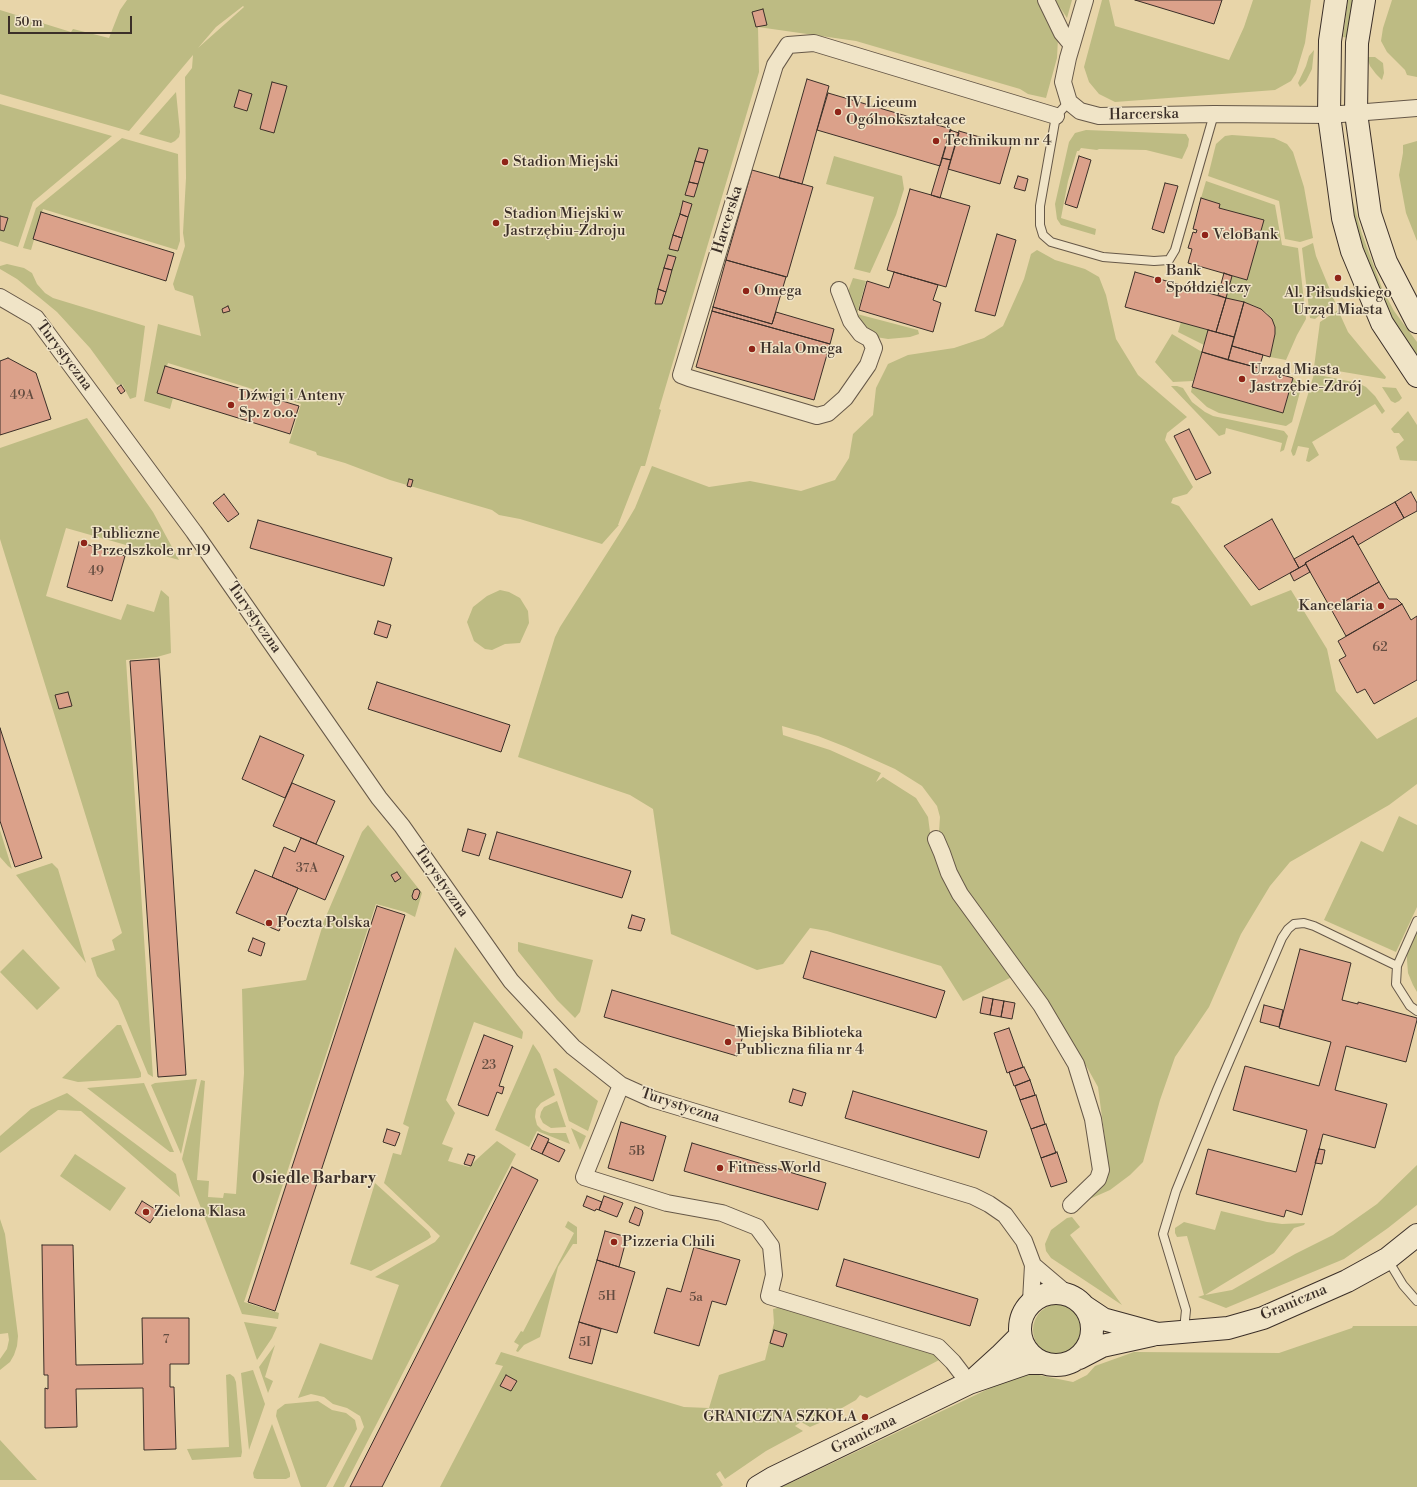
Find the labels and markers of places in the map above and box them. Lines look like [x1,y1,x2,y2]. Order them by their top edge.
place label: IV Liceum Ogólnokształcące [846,94,966,129]
marker: IV Liceum Ogólnokształcące [833,107,843,117]
place label: Technikum nr 4 [944,132,1052,150]
marker: Technikum nr 4 [931,136,941,146]
place label: Stadion Miejski [513,153,619,171]
marker: Stadion Miejski [500,157,510,167]
place label: Stadion Miejski w Jastrzębiu-Zdroju [504,205,626,240]
marker: Stadion Miejski w Jastrzębiu-Zdroju [491,218,501,228]
place label: VeloBank [1213,226,1278,244]
marker: VeloBank [1200,230,1210,240]
place label: Bank Spółdzielczy [1166,262,1251,297]
marker: Al. Piłsudskiego Urząd Miasta [1333,273,1343,283]
marker: Bank Spółdzielczy [1153,275,1163,285]
place label: Omega [754,282,802,300]
place label: Al. Piłsudskiego Urząd Miasta [1284,284,1392,319]
marker: Omega [741,286,751,296]
place label: Hala Omega [760,340,843,358]
marker: Hala Omega [747,344,757,354]
place label: Urząd Miasta Jastrzębie-Zdrój [1250,361,1362,396]
marker: Urząd Miasta Jastrzębie-Zdrój [1237,374,1247,384]
place label: Dźwigi i Anteny Sp. z o.o. [239,387,345,422]
marker: Dźwigi i Anteny Sp. z o.o. [226,400,236,410]
place label: Publiczne Przedszkole nr 19 [92,525,211,560]
marker: Publiczne Przedszkole nr 19 [79,538,89,548]
place label: Kancelaria [1298,597,1373,615]
marker: Kancelaria [1376,601,1386,611]
place label: Poczta Polska [277,914,370,932]
marker: Poczta Polska [264,918,274,928]
place label: Miejska Biblioteka Publiczna filia nr 4 [736,1024,864,1059]
marker: Miejska Biblioteka Publiczna filia nr 4 [723,1037,733,1047]
place label: Fitness World [728,1159,821,1177]
marker: Fitness World [715,1163,725,1173]
place label: Zielona Klasa [154,1203,246,1221]
marker: Zielona Klasa [141,1207,151,1217]
place label: Pizzeria Chili [622,1233,715,1251]
marker: Pizzeria Chili [609,1237,619,1247]
place label: GRANICZNA SZKOŁA [703,1408,857,1426]
marker: GRANICZNA SZKOŁA [860,1412,870,1422]

